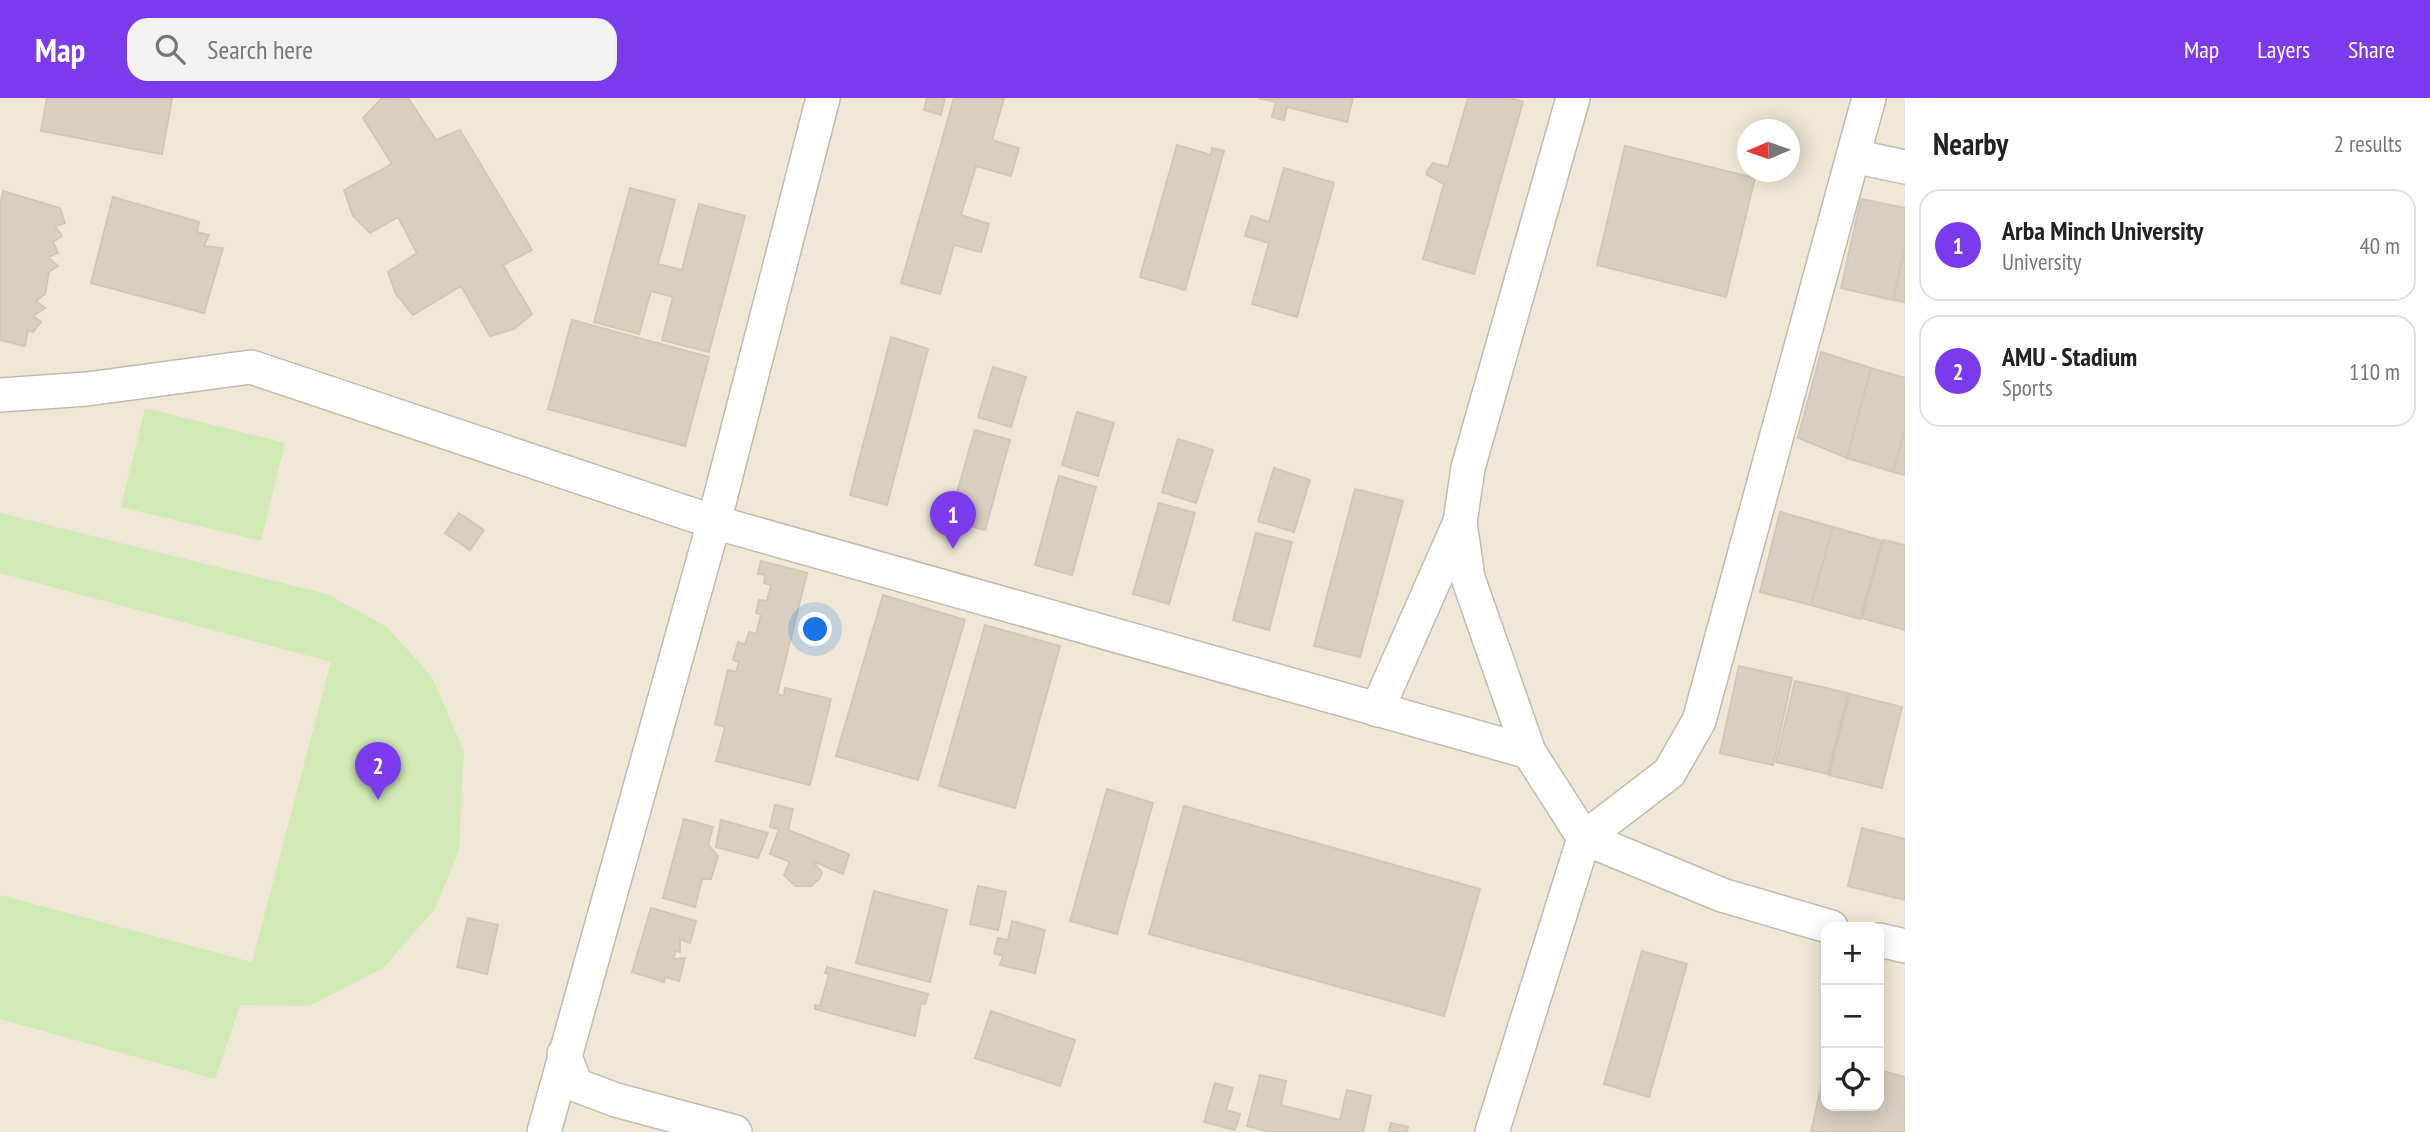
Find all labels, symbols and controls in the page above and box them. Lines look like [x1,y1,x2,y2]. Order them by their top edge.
search box [127,18,617,81]
text: Map [35,28,85,71]
icon: search [151,30,189,68]
text: Search here [207,33,313,66]
text: Map [2184,34,2219,65]
text: Layers [2257,34,2310,65]
text: Share [2348,34,2395,65]
north arrow [1737,119,1800,182]
text: Nearby [1933,124,2008,163]
text: 2 results [2334,129,2402,158]
text: Arba Minch University [2002,214,2203,247]
text: 1 [1953,231,1964,260]
text: 40 m [2359,231,2400,260]
text: University [2002,247,2081,276]
text: AMU - Stadium [2002,340,2137,373]
text: 2 [1953,357,1964,386]
text: 110 m [2349,357,2400,386]
text: Sports [2002,373,2053,402]
pin: 1 [930,491,976,549]
your location [798,612,832,646]
pin: 2 [355,742,401,800]
map controls [1821,922,1884,1111]
button: + [1821,922,1884,985]
button: − [1821,985,1884,1048]
button: locate [1821,1048,1884,1111]

